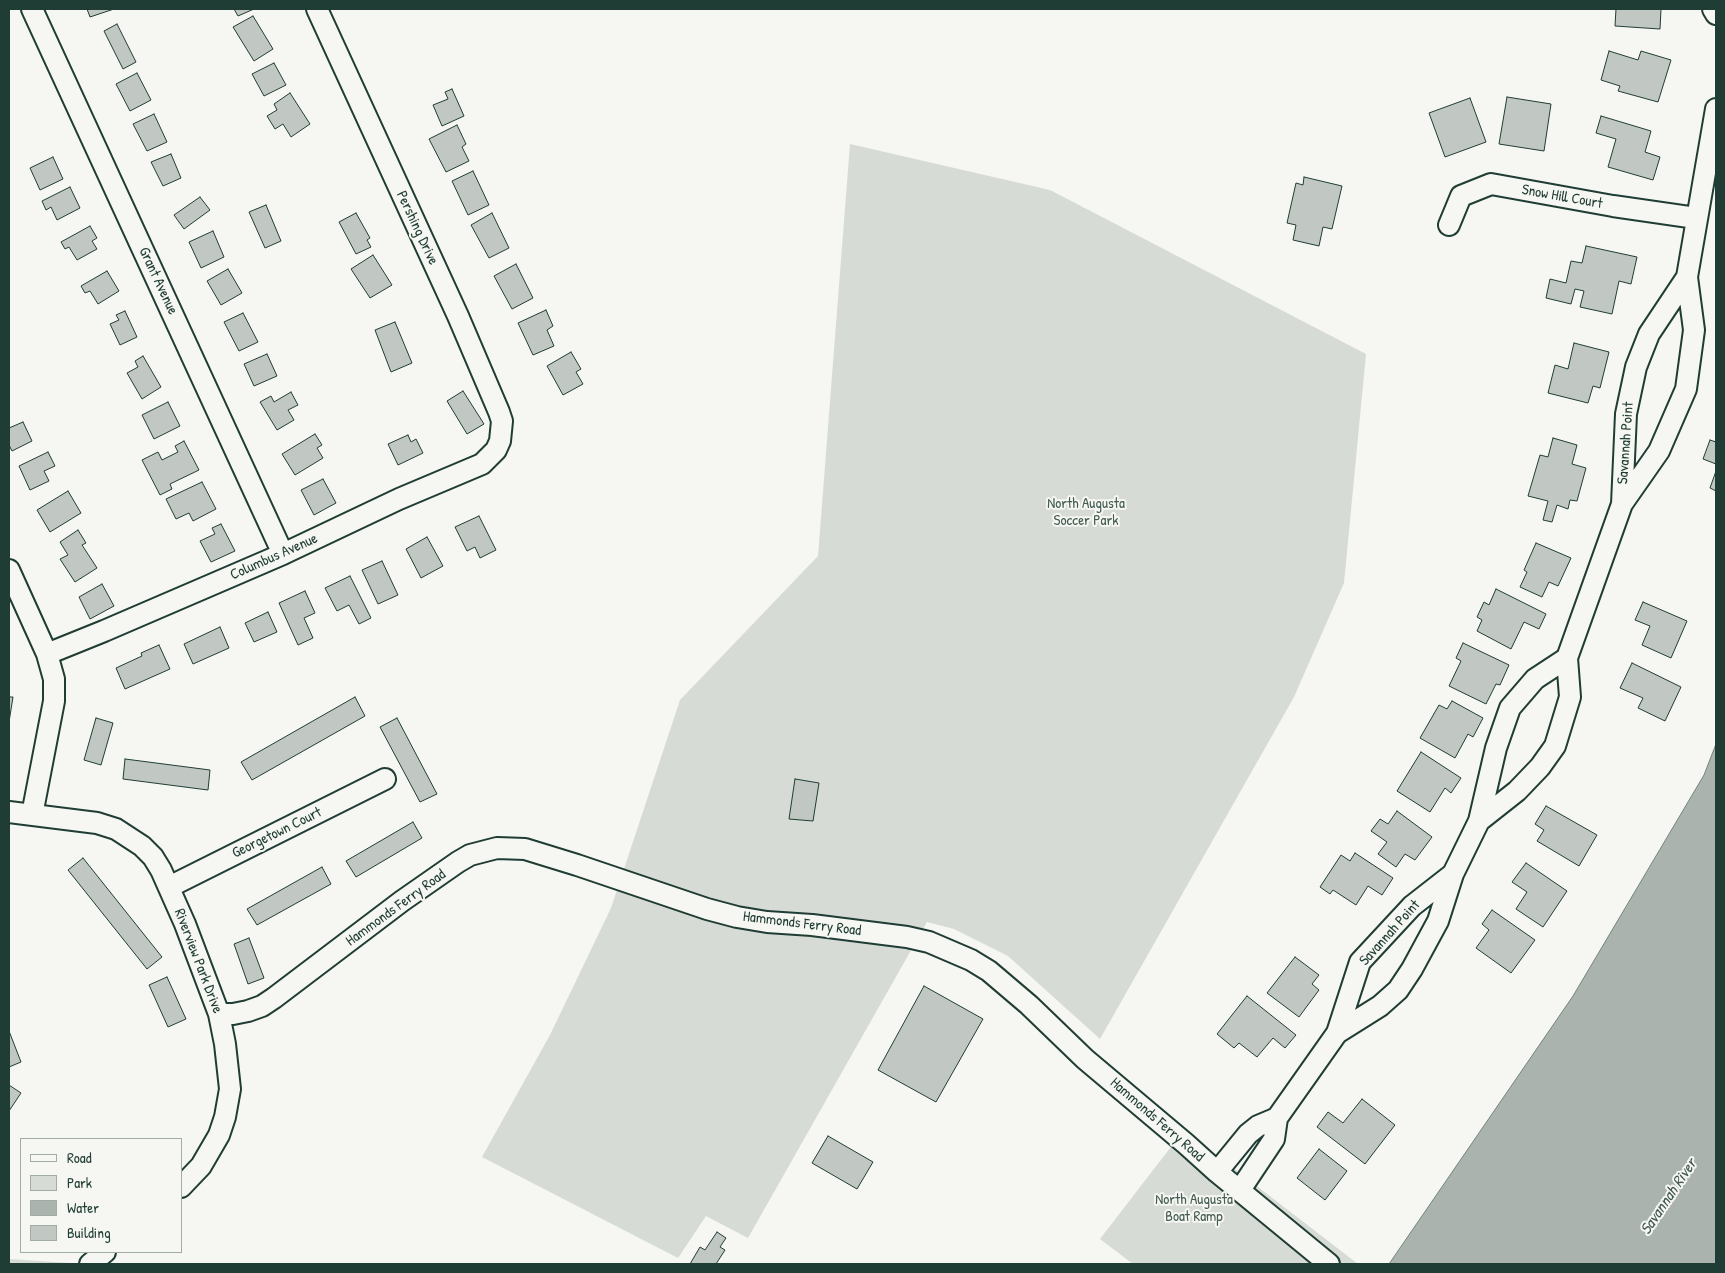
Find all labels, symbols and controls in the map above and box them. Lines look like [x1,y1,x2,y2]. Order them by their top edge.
street label: Snow Hill Court [1520,181,1604,213]
street label: Pershing Drive [392,188,442,268]
street label: Grant Avenue [135,244,181,318]
street label: Savannah Point [1614,401,1638,485]
park label: North Augusta Soccer Park [1047,495,1125,530]
street label: Columbus Avenue [227,530,321,584]
street label: Georgetown Court [229,804,325,862]
street label: Hammonds Ferry Road [343,866,449,950]
street label: Savannah Point [1356,896,1424,970]
street label: Riverview Park Drive [170,906,226,1016]
street label: Hammonds Ferry Road [742,908,862,940]
street label: Hammonds Ferry Road [1106,1074,1208,1166]
legend [20,1138,182,1253]
text: Road [67,1147,92,1168]
water label: Savannah River [1637,1155,1701,1239]
text: Park [67,1172,92,1193]
park label: North Augusta Boat Ramp [1155,1191,1233,1226]
text: Water [67,1197,99,1218]
text: Building [67,1222,111,1243]

